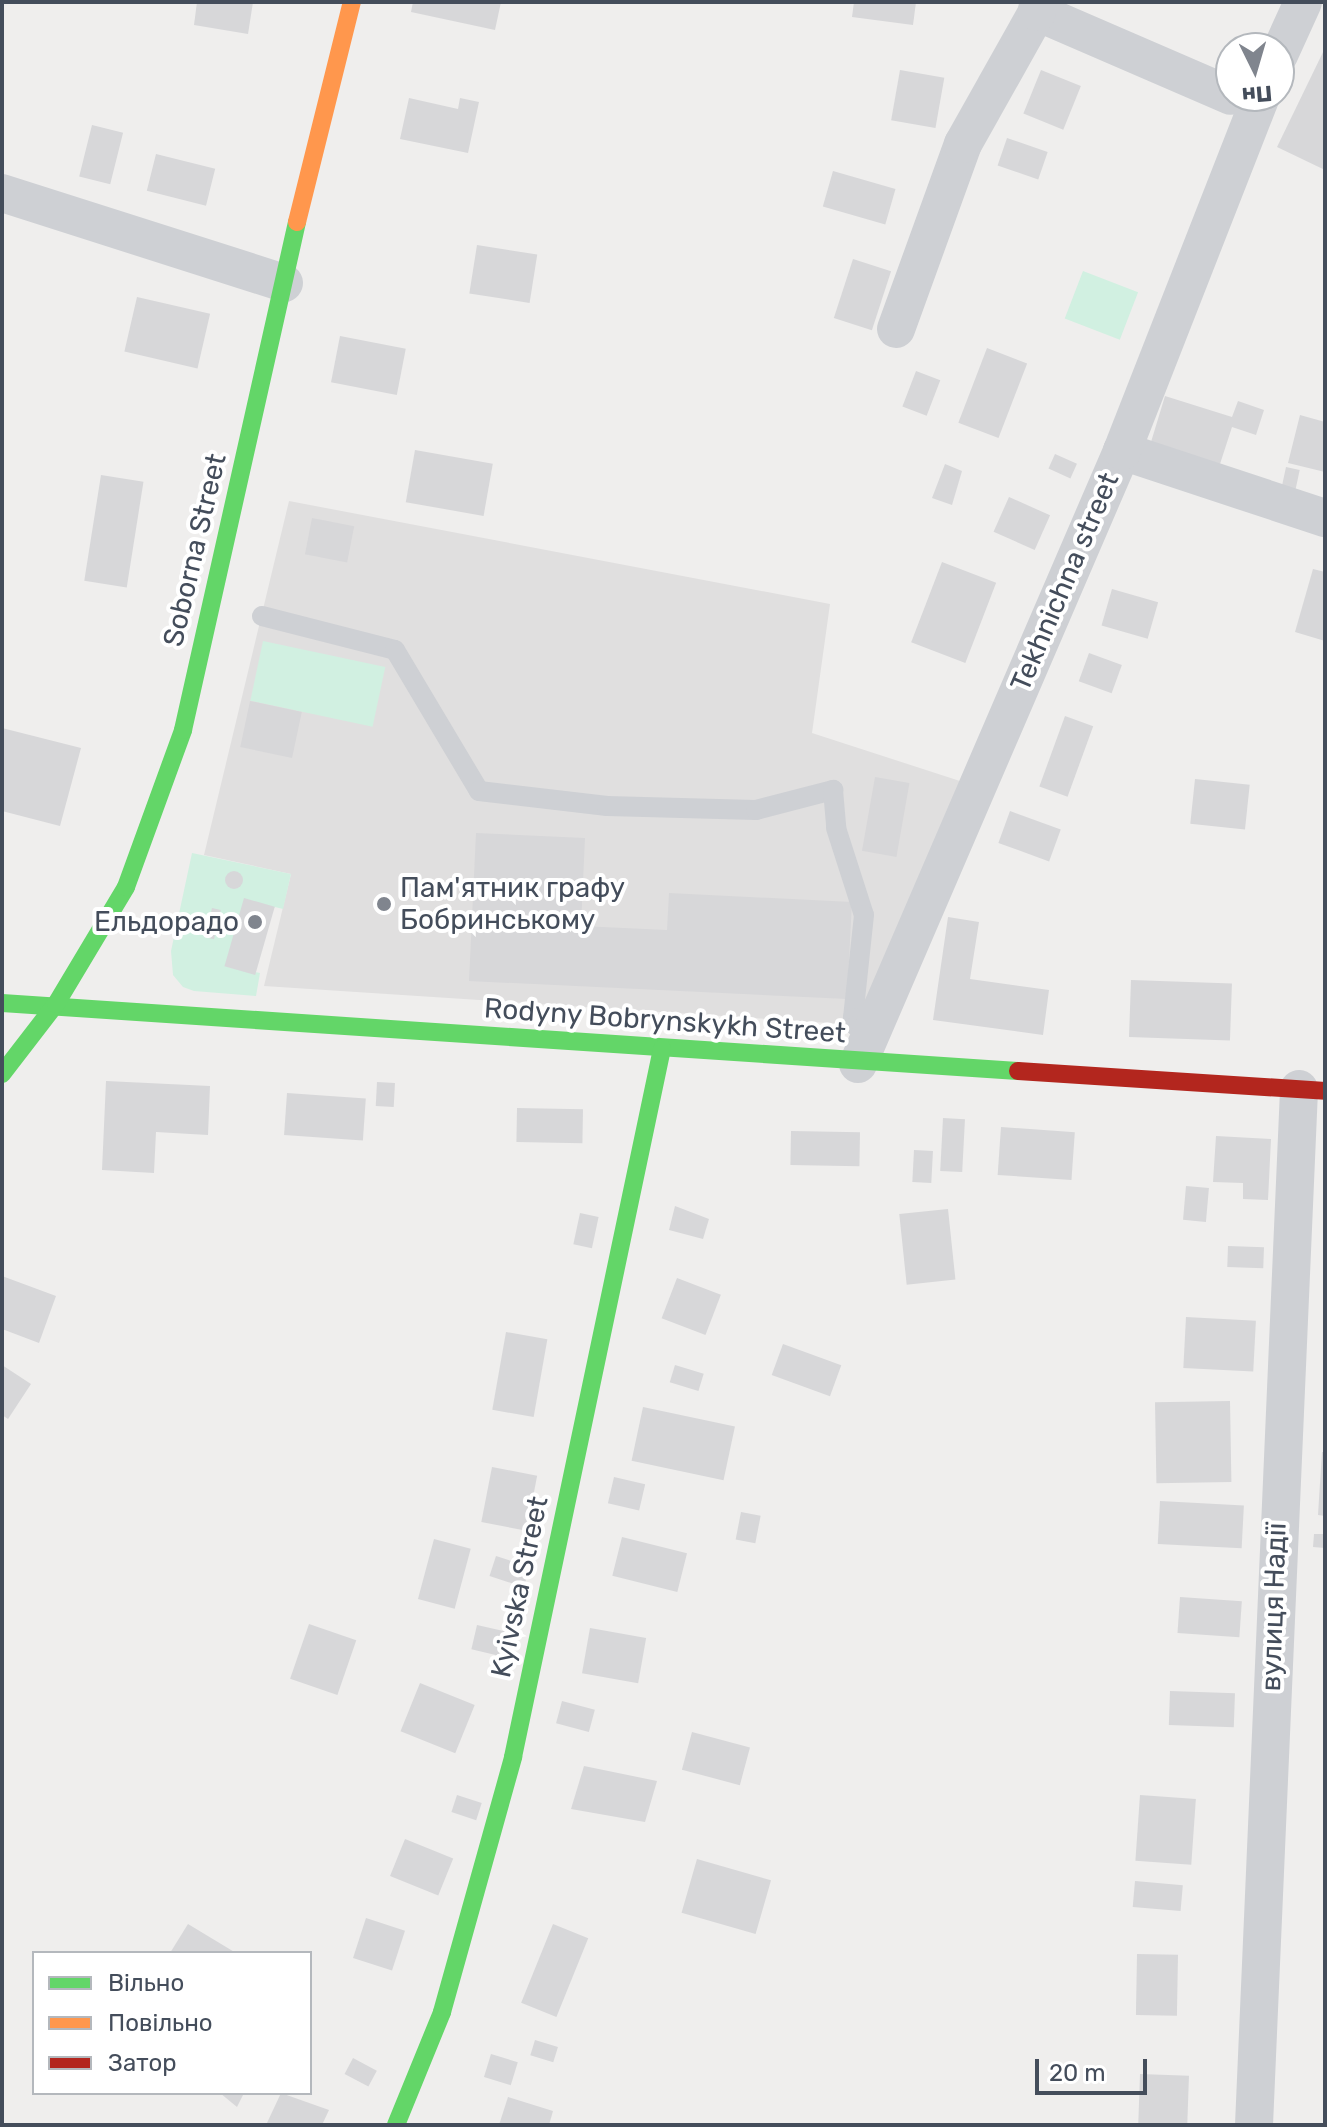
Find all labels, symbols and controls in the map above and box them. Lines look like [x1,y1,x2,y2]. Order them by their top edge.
north arrow [1215,32,1295,112]
text: Пн [1241,80,1273,109]
street label: Soborna Street [156,450,234,650]
street label: Tekhnichna street [1004,468,1126,696]
place label: Пам'ятник графу Бобринському [400,871,625,937]
marker: Пам'ятник графу Бобринському [375,895,393,913]
place label: Ельдорадо [94,905,239,939]
marker: Ельдорадо [246,913,264,931]
street label: Rodyny Bobrynskykh Street [483,992,847,1050]
street label: Kyivska Street [484,1493,556,1681]
street label: вулиця Надії [1254,1522,1294,1692]
legend [32,1951,312,2095]
text: Вільно [108,1969,184,1997]
text: Повільно [108,2009,213,2037]
scale bar [1039,2043,1151,2093]
text: Затор [108,2049,177,2077]
text: 20 m [1049,2059,1106,2087]

